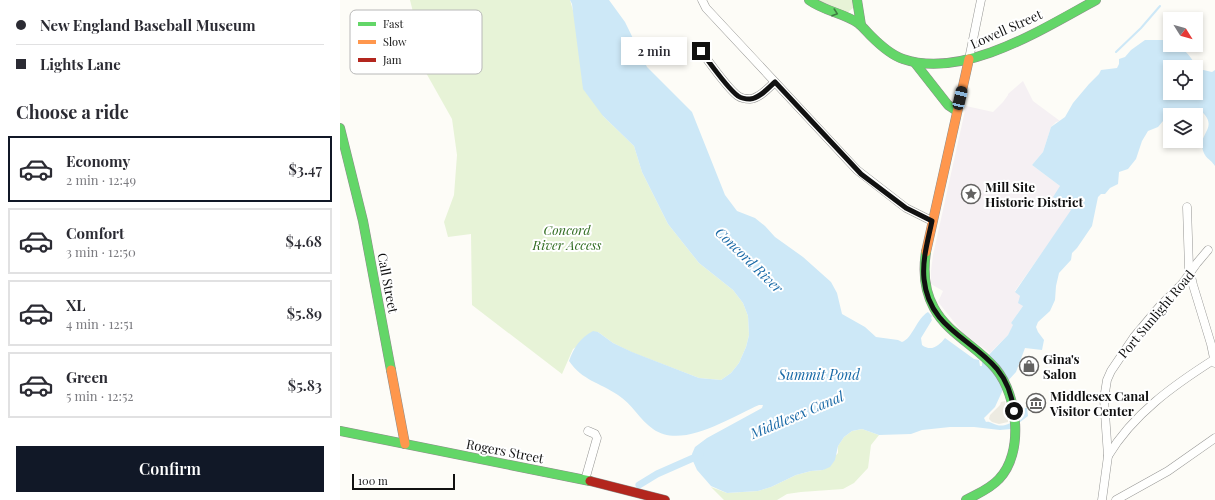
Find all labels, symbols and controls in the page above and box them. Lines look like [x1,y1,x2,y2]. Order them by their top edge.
street label: Lowell Street [967,5,1045,52]
one-way arrow [831,8,838,16]
legend [350,10,482,74]
north arrow [1163,12,1203,52]
map controls [1163,12,1203,148]
text: New England Baseball Museum [40,15,256,35]
text: Fast [383,16,403,31]
text: Slow [383,34,407,49]
callout: 2 min [621,37,687,65]
text: 2 min [637,42,671,59]
route end [692,42,710,60]
text: Jam [382,52,402,67]
text: Lights Lane [40,54,121,74]
button: locate [1163,60,1203,100]
car [951,85,969,111]
text: Choose a ride [16,100,129,124]
button: layers [1163,108,1203,148]
icon: car [18,151,54,187]
text: Economy [66,151,130,171]
text: $3.47 [289,159,322,179]
text: 2 min · 12:49 [66,171,136,188]
place label: Mill Site Historic District [985,178,1083,210]
place icon: Mill Site Historic District [960,183,982,205]
park label: Concord River Access [532,221,601,253]
icon: car [18,223,54,259]
text: Comfort [66,223,124,243]
water label: Concord River [711,223,788,297]
text: $4.68 [286,231,322,251]
text: 3 min · 12:50 [66,243,136,260]
street label: Call Street [374,251,403,315]
street label: Port Sunlight Road [1114,266,1198,361]
icon: car [18,295,54,331]
text: XL [66,295,86,315]
text: $5.89 [287,303,322,323]
text: 4 min · 12:51 [66,315,133,332]
place label: Gina's Salon [1043,350,1080,382]
shop icon: Gina's Salon [1018,355,1040,377]
water label: Summit Pond [777,365,860,384]
icon: car [18,367,54,403]
text: Green [66,367,108,387]
text: $5.83 [288,375,322,395]
water label: Middlesex Canal [746,386,847,443]
text: 5 min · 12:52 [66,387,134,404]
place label: Middlesex Canal Visitor Center [1049,387,1149,419]
museum icon: Middlesex Canal Visitor Center [1025,392,1047,414]
route start [1005,402,1023,420]
street label: Rogers Street [465,435,546,466]
button: Confirm [16,446,324,492]
scale bar [352,472,455,491]
text: 100 m [358,473,388,488]

